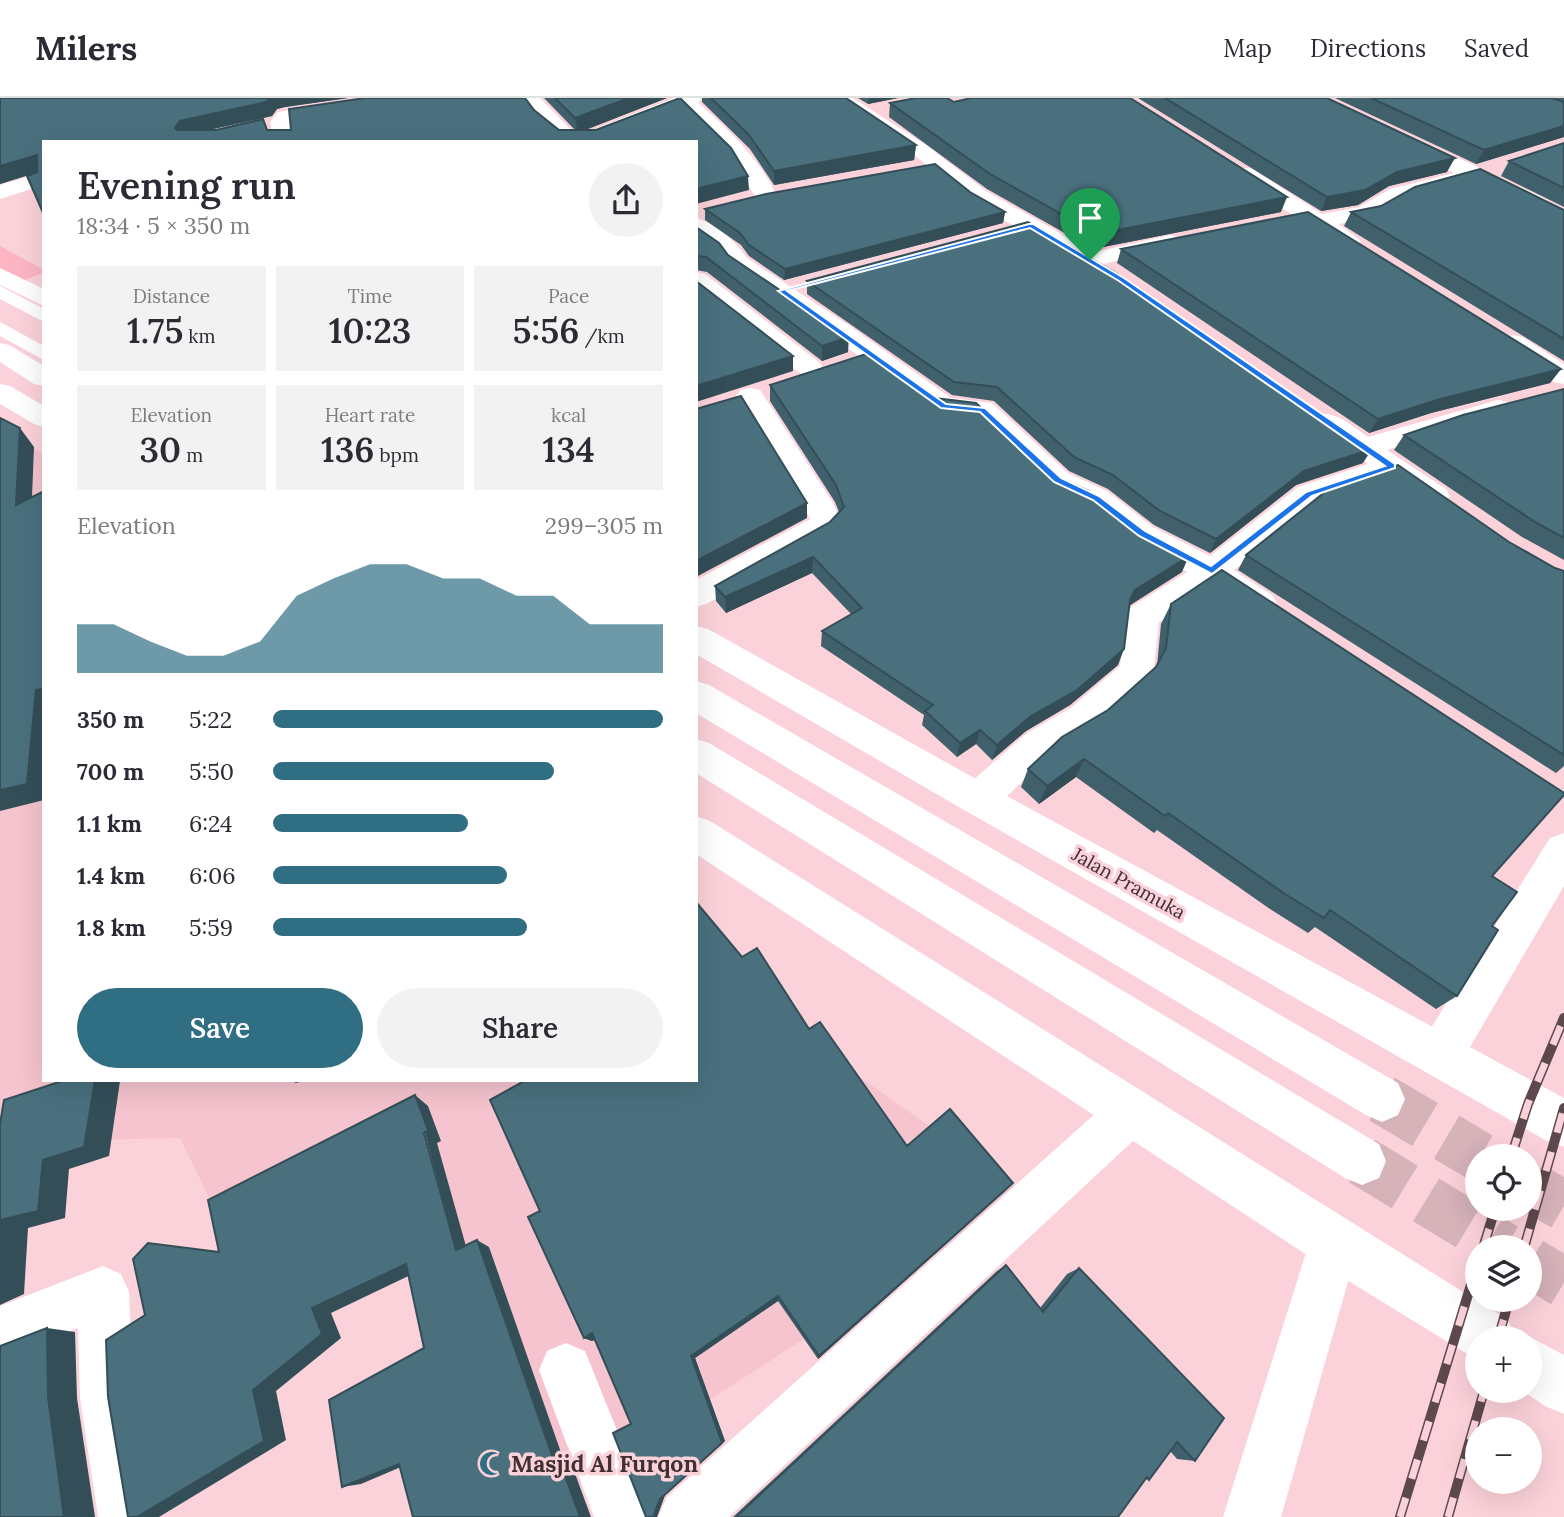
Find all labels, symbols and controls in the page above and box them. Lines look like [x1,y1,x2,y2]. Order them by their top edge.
text: Milers [35,27,137,69]
text: Map [1223,33,1272,64]
text: Directions [1310,33,1426,64]
text: Saved [1464,33,1529,64]
text: Evening run [77,161,296,209]
button: share [589,163,663,237]
pin [1060,188,1120,260]
icon: arrive [1071,199,1109,237]
text: 18:34 · 5 × 350 m [77,211,250,240]
text: Distance [133,284,210,308]
text: Time [348,284,392,308]
text: Pace [548,284,589,308]
text: 1.75 [127,308,183,353]
text: 10:23 [329,308,411,353]
text: 5:56 [513,308,579,353]
text: km [183,324,216,348]
text: /km [579,324,625,348]
text: Elevation [131,403,212,427]
text: Heart rate [325,403,415,427]
text: kcal [551,403,586,427]
text: 30 [140,427,181,472]
text: 136 [321,427,375,472]
text: 134 [542,427,595,472]
text: m [181,443,203,467]
text: bpm [375,443,419,467]
text: Elevation [77,511,176,540]
text: 299–305 m [545,511,663,540]
text: 350 m [77,705,144,734]
text: 5:22 [189,705,232,734]
text: 700 m [77,757,144,786]
text: 5:50 [189,757,234,786]
text: 1.1 km [77,809,142,838]
text: 6:24 [189,809,232,838]
street label: Jalan Pramuka [1067,842,1190,924]
text: 1.4 km [77,861,145,890]
text: 6:06 [189,861,236,890]
text: 1.8 km [77,913,146,942]
text: 5:59 [189,913,233,942]
button: Save [77,988,363,1068]
button: Share [377,988,663,1068]
map controls [1465,1144,1542,1494]
button: locate [1465,1144,1542,1221]
button: layers [1465,1235,1542,1312]
button: + [1465,1326,1542,1403]
button: − [1465,1417,1542,1494]
mosque icon: Masjid Al Furqon [477,1449,505,1477]
place label: Masjid Al Furqon [511,1449,698,1478]

